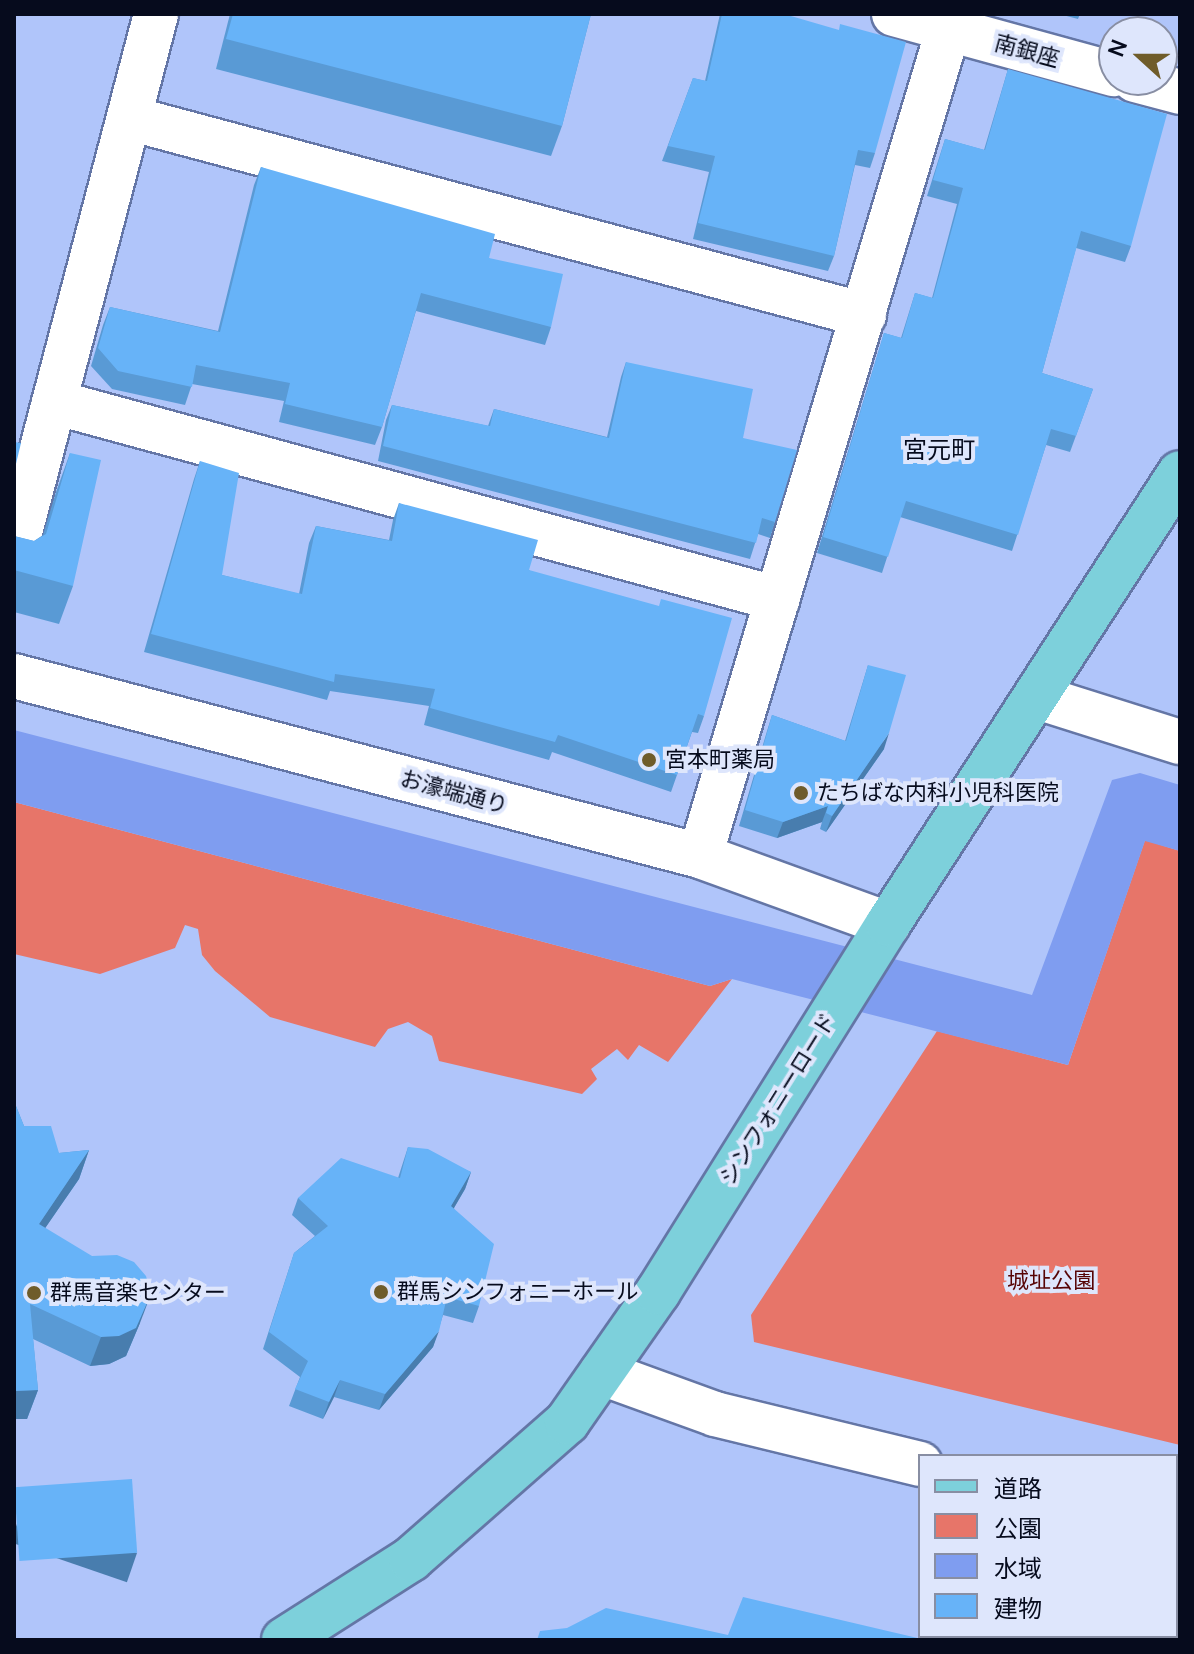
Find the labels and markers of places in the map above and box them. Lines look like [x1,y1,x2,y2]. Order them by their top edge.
place label: 宮本町薬局 [665,747,775,773]
marker: 宮本町薬局 [640,751,658,769]
place label: たちばな内科小児科医院 [817,780,1059,806]
marker: たちばな内科小児科医院 [792,784,810,802]
place label: 群馬シンフォニーホール [397,1279,639,1305]
place label: 群馬音楽センター [50,1280,226,1306]
marker: 群馬シンフォニーホール [372,1283,390,1301]
marker: 群馬音楽センター [25,1284,43,1302]

